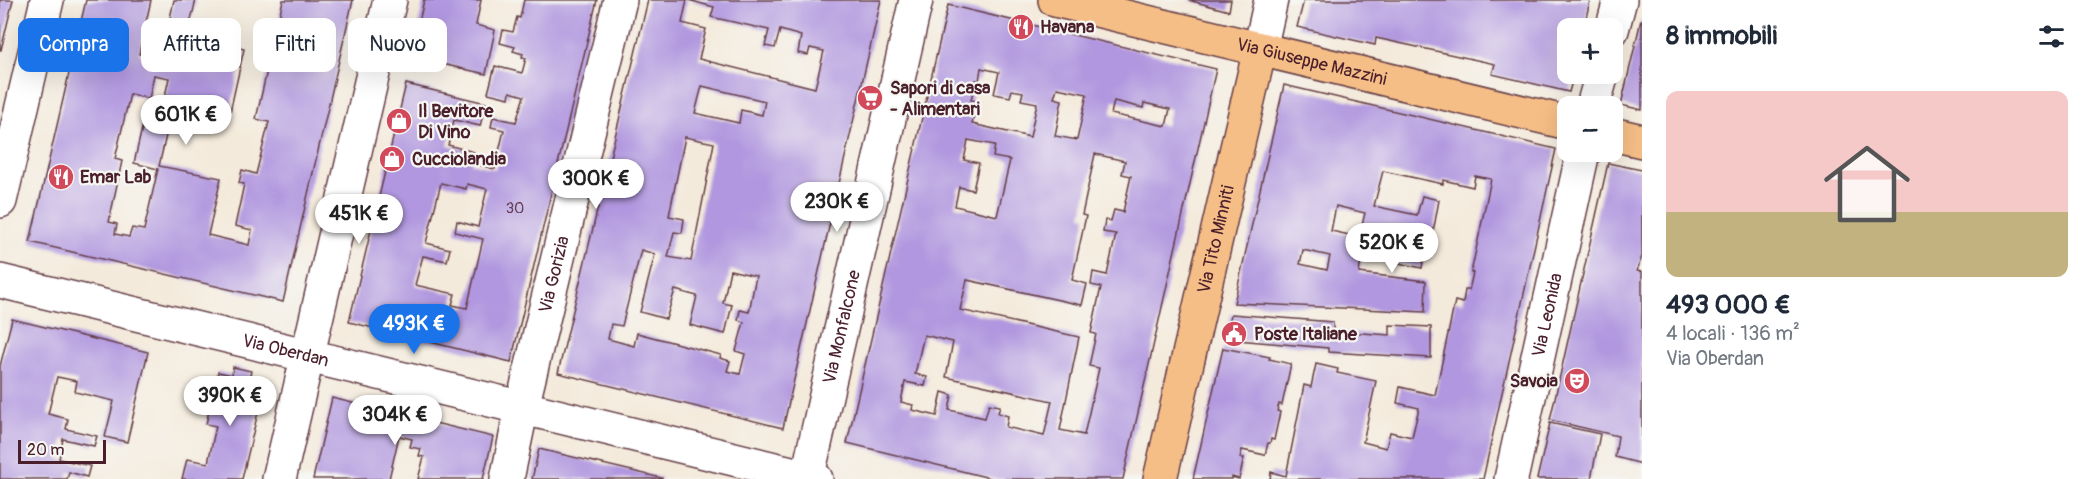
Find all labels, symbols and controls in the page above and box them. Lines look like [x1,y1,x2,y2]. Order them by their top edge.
restaurant icon: Havana [1006,12,1036,42]
place label: Havana [1040,16,1095,39]
chip: Compra [18,18,129,72]
chip: Affitta [141,18,241,72]
chip: Filtri [253,18,336,72]
chip: Nuovo [348,18,447,72]
map controls [1557,18,1623,162]
button: + [1557,18,1623,84]
text: 8 immobili [1666,20,1777,52]
icon: filters [2035,20,2068,53]
street label: Via Giuseppe Mazzini [1234,33,1389,91]
place label: Sapori di casa - Alimentari [890,77,991,121]
supermarket icon: Sapori di casa - Alimentari [855,83,885,113]
pin: 601K € [137,95,235,146]
button: − [1557,96,1623,162]
place label: Il Bevitore Di Vino [418,100,495,144]
text: 601K € [155,102,217,127]
shop icon: Il Bevitore Di Vino [384,106,414,136]
icon: home [1813,130,1921,238]
shop icon: Cucciolandia [377,144,407,174]
place label: Cucciolandia [412,148,507,171]
pin: 300K € [547,159,645,210]
restaurant icon: Emar Lab [46,162,76,192]
place label: Emar Lab [80,166,152,189]
text: 300K € [562,166,630,191]
pin: 230K € [788,182,886,233]
street label: Via Tito Minniti [1192,183,1240,296]
text: 230K € [805,189,870,214]
pin: 451K € [310,194,408,245]
house number: 30 [506,199,524,218]
text: 451K € [329,201,389,226]
pin: 520K € [1343,223,1441,274]
text: 520K € [1359,230,1425,255]
street label: Via Gorizia [534,234,575,315]
street label: Via Monfalcone [818,268,866,386]
street label: Via Leonida [1527,271,1568,359]
text: 493 000 € [1666,289,1791,321]
pin: 493K € [365,304,463,355]
text: 493K € [383,311,445,336]
public building icon: Poste Italiane [1219,319,1249,349]
text: 4 locali · 136 m² [1666,321,1800,346]
place label: Poste Italiane [1254,323,1358,346]
street label: Via Oberdan [240,329,331,372]
text: Via Oberdan [1666,346,1764,371]
theatre icon: Savoia [1562,366,1592,396]
place label: Savoia [1510,370,1559,393]
pin: 390K € [181,376,279,427]
text: 390K € [198,383,262,408]
pin: 304K € [346,395,444,446]
text: 304K € [362,402,428,427]
scale bar [18,437,106,464]
text: 20 m [27,440,65,460]

